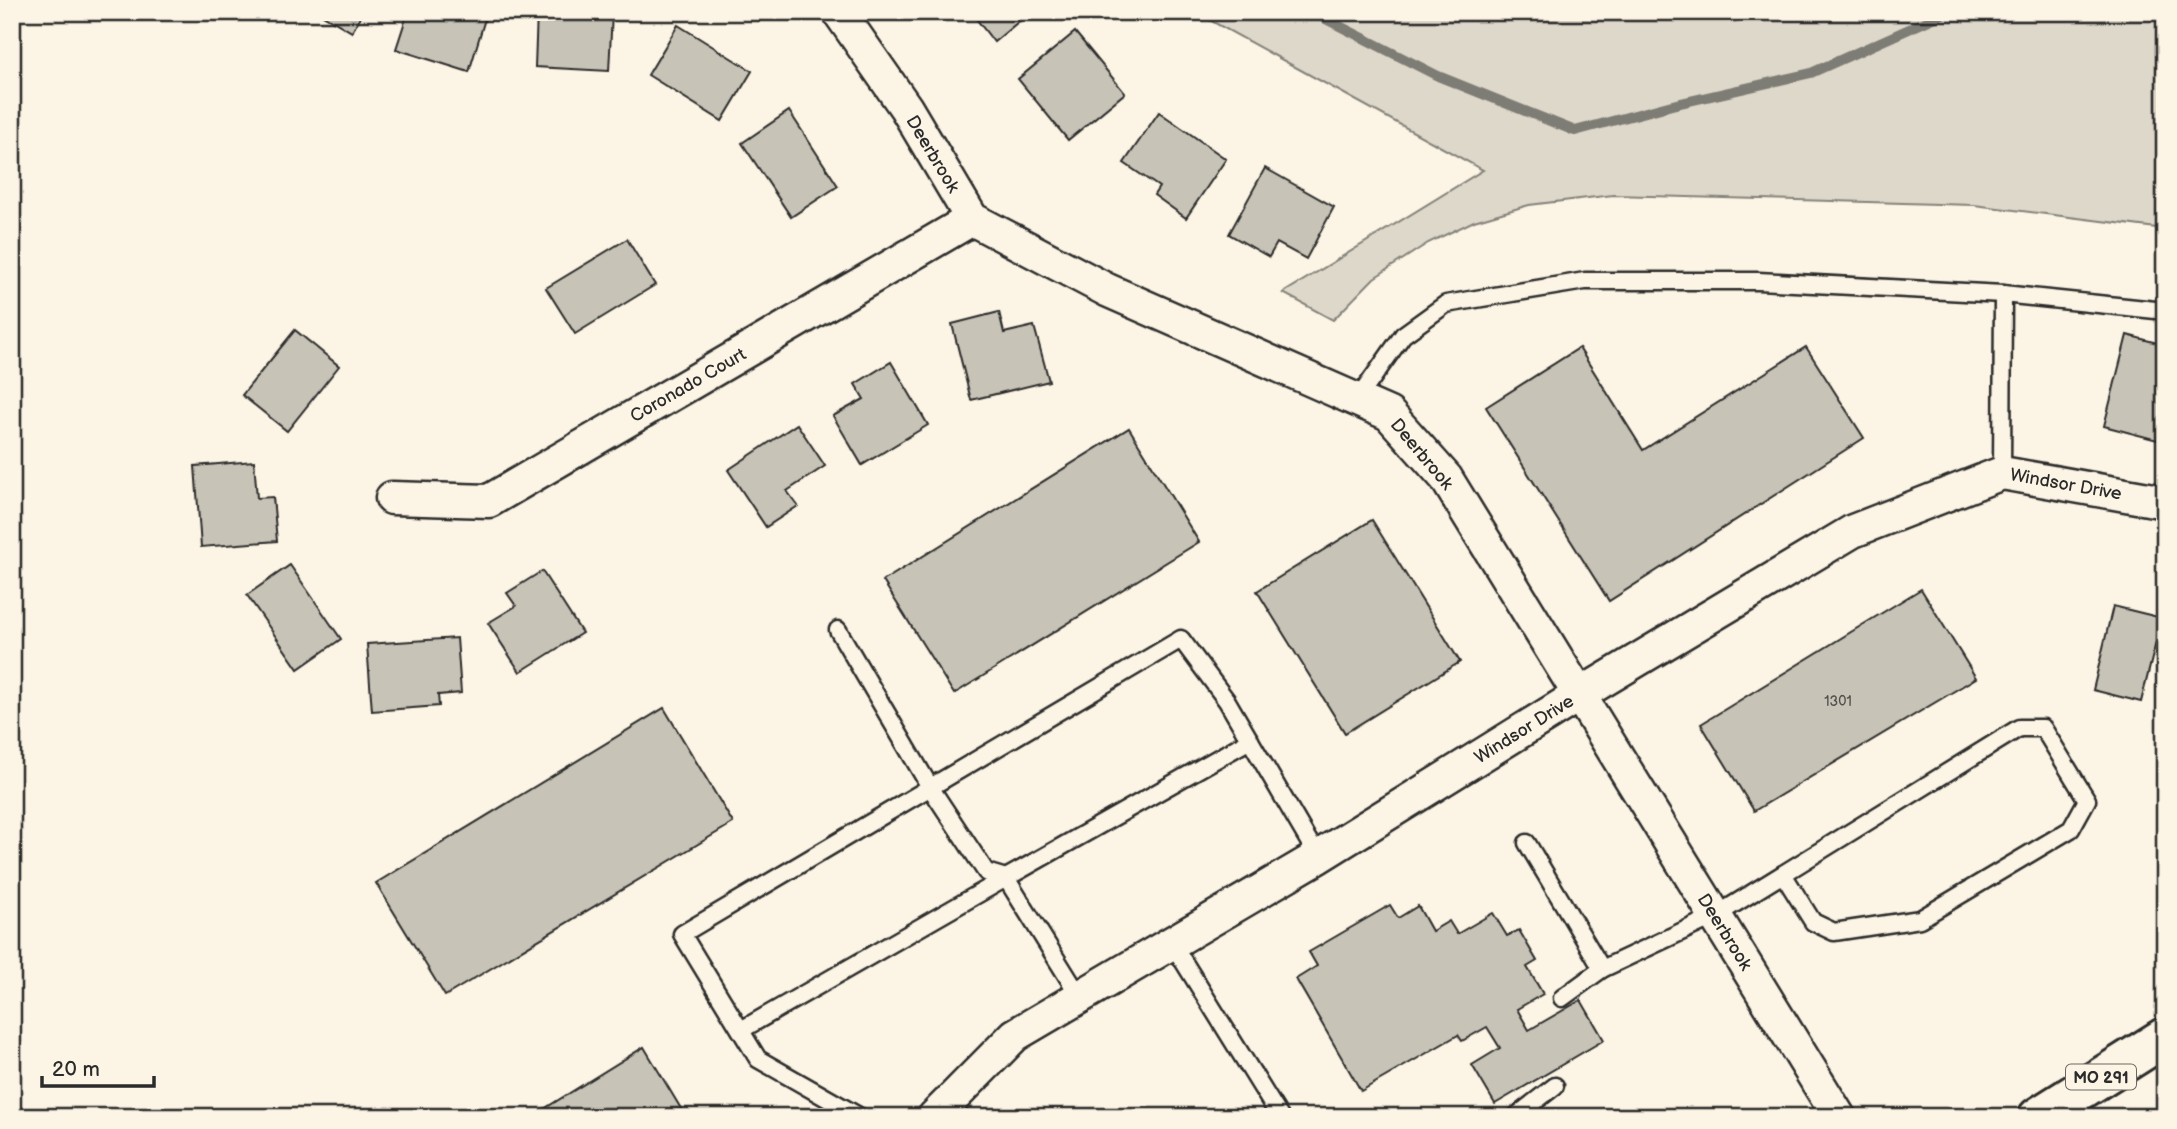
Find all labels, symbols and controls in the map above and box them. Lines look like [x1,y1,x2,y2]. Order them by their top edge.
street label: Deerbrook [901,112,964,197]
street label: Coronado Court [627,344,750,427]
street label: Deerbrook [1386,415,1457,494]
street label: Windsor Drive [2008,464,2124,505]
street label: Windsor Drive [1471,690,1578,768]
house number: 1301 [1824,693,1852,710]
street label: Deerbrook [1693,890,1756,975]
scale bar [42,1045,154,1089]
text: 20 m [52,1057,100,1082]
road number: MO 291 [2066,1064,2136,1090]

